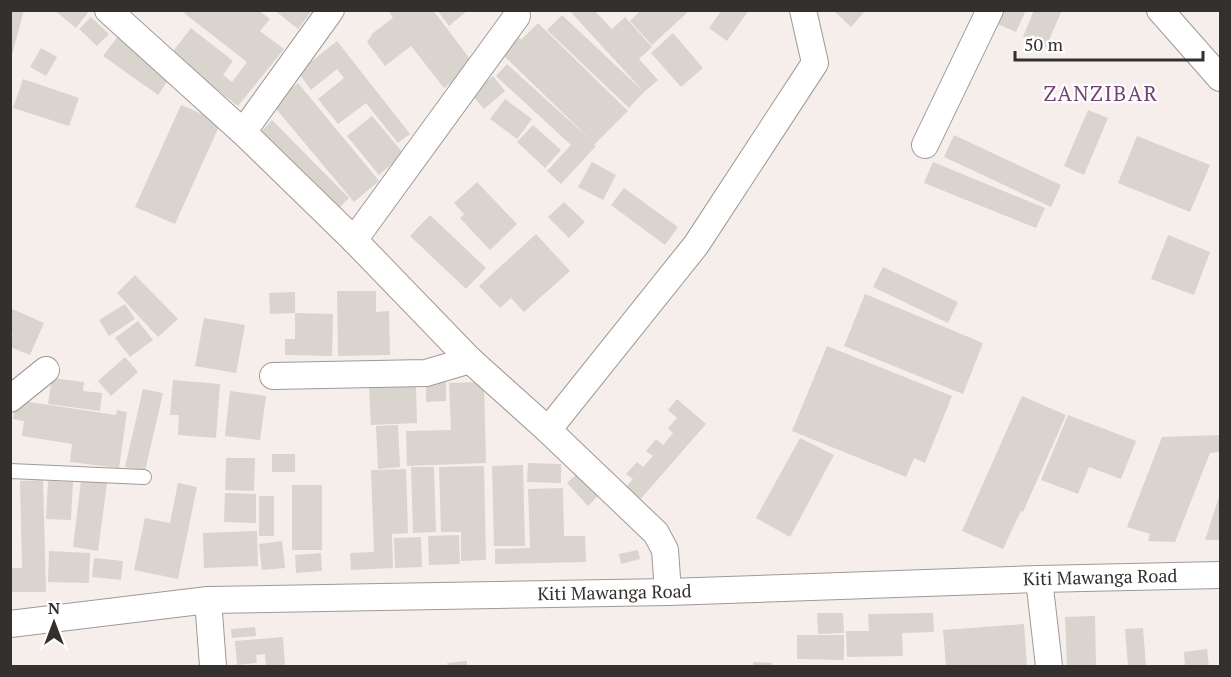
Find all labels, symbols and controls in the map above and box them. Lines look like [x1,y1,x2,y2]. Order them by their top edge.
scale bar [1015,24,1202,62]
text: 50 m [1024,32,1064,56]
district label: ZANZIBAR [1044,79,1158,107]
street label: Kiti Mawanga Road [1023,563,1178,591]
street label: Kiti Mawanga Road [537,578,692,605]
north arrow [24,593,84,653]
text: N [48,597,60,619]

